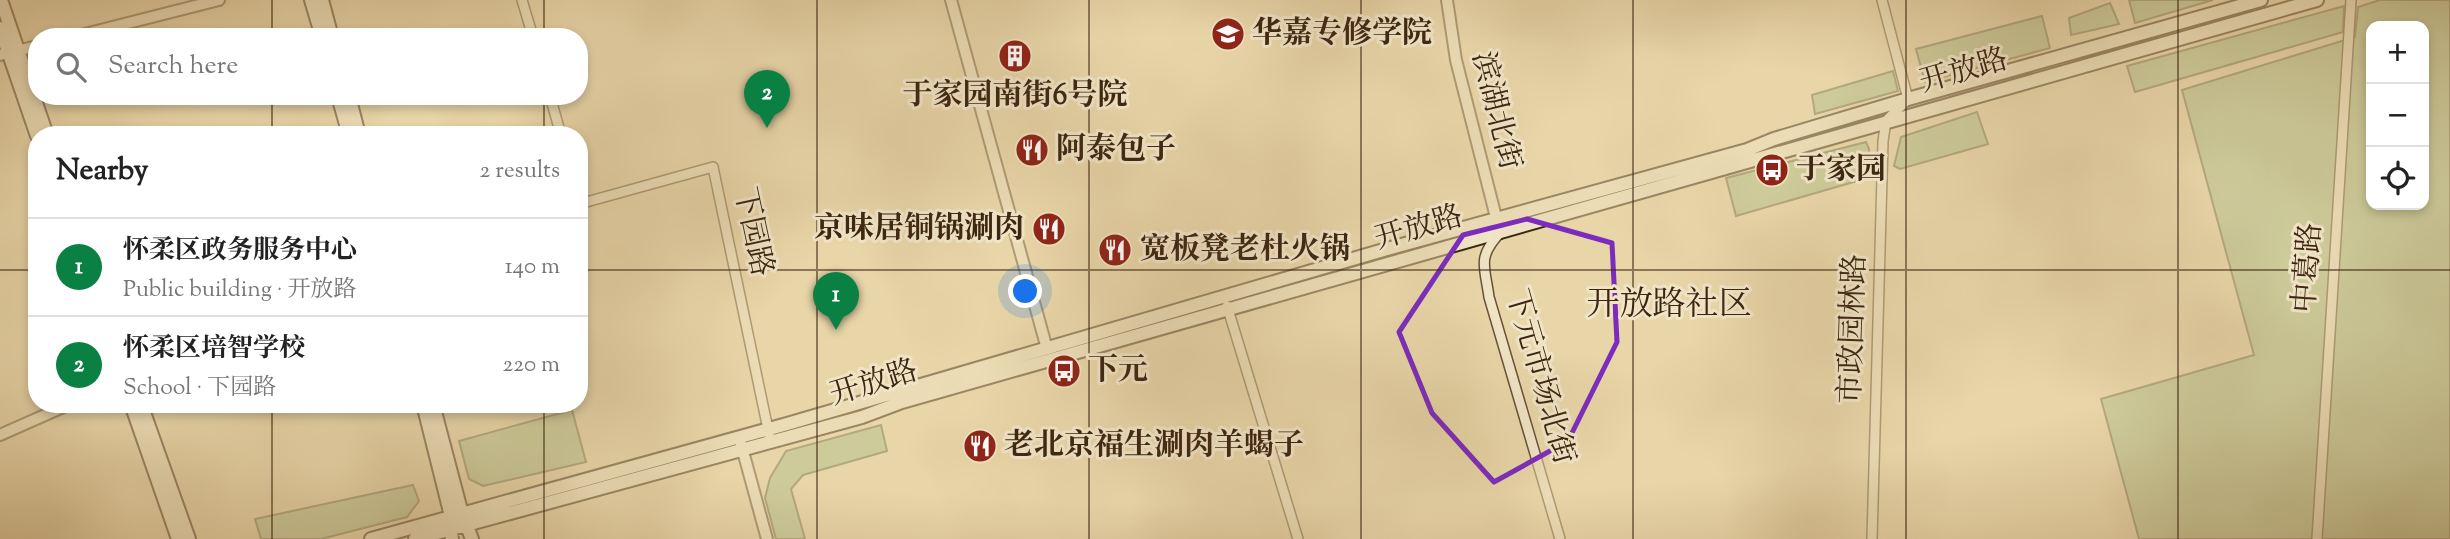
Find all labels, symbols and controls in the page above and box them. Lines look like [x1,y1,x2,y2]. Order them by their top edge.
place label: 华嘉专修学院 [1252,13,1432,56]
school or university icon: 华嘉专修学院 [1209,15,1247,53]
map controls [2366,21,2429,210]
button: + [2366,21,2429,84]
search box [28,28,588,105]
building icon: 于家园南街6号院 [996,37,1034,75]
street label: 开放路 [1915,39,2013,105]
icon: search [52,48,90,86]
text: Search here [108,48,238,85]
street label: 滨湖北街 [1460,48,1530,174]
pin: 2 [744,70,790,128]
place label: 于家园南街6号院 [903,75,1127,118]
button: − [2366,84,2429,147]
place label: 阿泰包子 [1056,129,1176,172]
restaurant icon: 阿泰包子 [1013,131,1051,169]
button: locate [2366,147,2429,210]
place label: 于家园 [1796,149,1886,192]
text: Nearby [56,150,148,193]
bus stop icon: 于家园 [1753,151,1791,189]
text: 2 results [480,155,560,188]
street label: 下园路 [722,184,782,280]
street label: 开放路 [1370,196,1468,262]
place label: 京味居铜锅涮肉 [814,208,1024,251]
restaurant icon: 京味居铜锅涮肉 [1030,210,1068,248]
street label: 中葛路 [2284,222,2334,314]
place label: 宽板凳老杜火锅 [1140,229,1350,272]
restaurant icon: 宽板凳老杜火锅 [1096,231,1134,269]
text: 怀柔区政务服务中心 [123,233,357,270]
text: 1 [75,251,83,284]
text: 140 m [505,251,560,284]
street label: 市政园林路 [1830,253,1878,405]
pin: 1 [813,272,859,330]
text: Public building · 开放路 [123,274,357,307]
your location [1008,274,1042,308]
district label: 开放路社区 [1587,282,1752,330]
street label: 下元市场北街 [1494,285,1584,469]
text: 怀柔区培智学校 [123,331,305,368]
text: 2 [74,349,84,382]
text: 220 m [502,349,560,382]
street label: 开放路 [825,350,923,418]
place label: 下元 [1088,350,1148,393]
bus stop icon: 下元 [1045,352,1083,390]
text: School · 下园路 [123,372,276,405]
place label: 老北京福生涮肉羊蝎子 [1004,425,1304,468]
restaurant icon: 老北京福生涮肉羊蝎子 [961,427,999,465]

